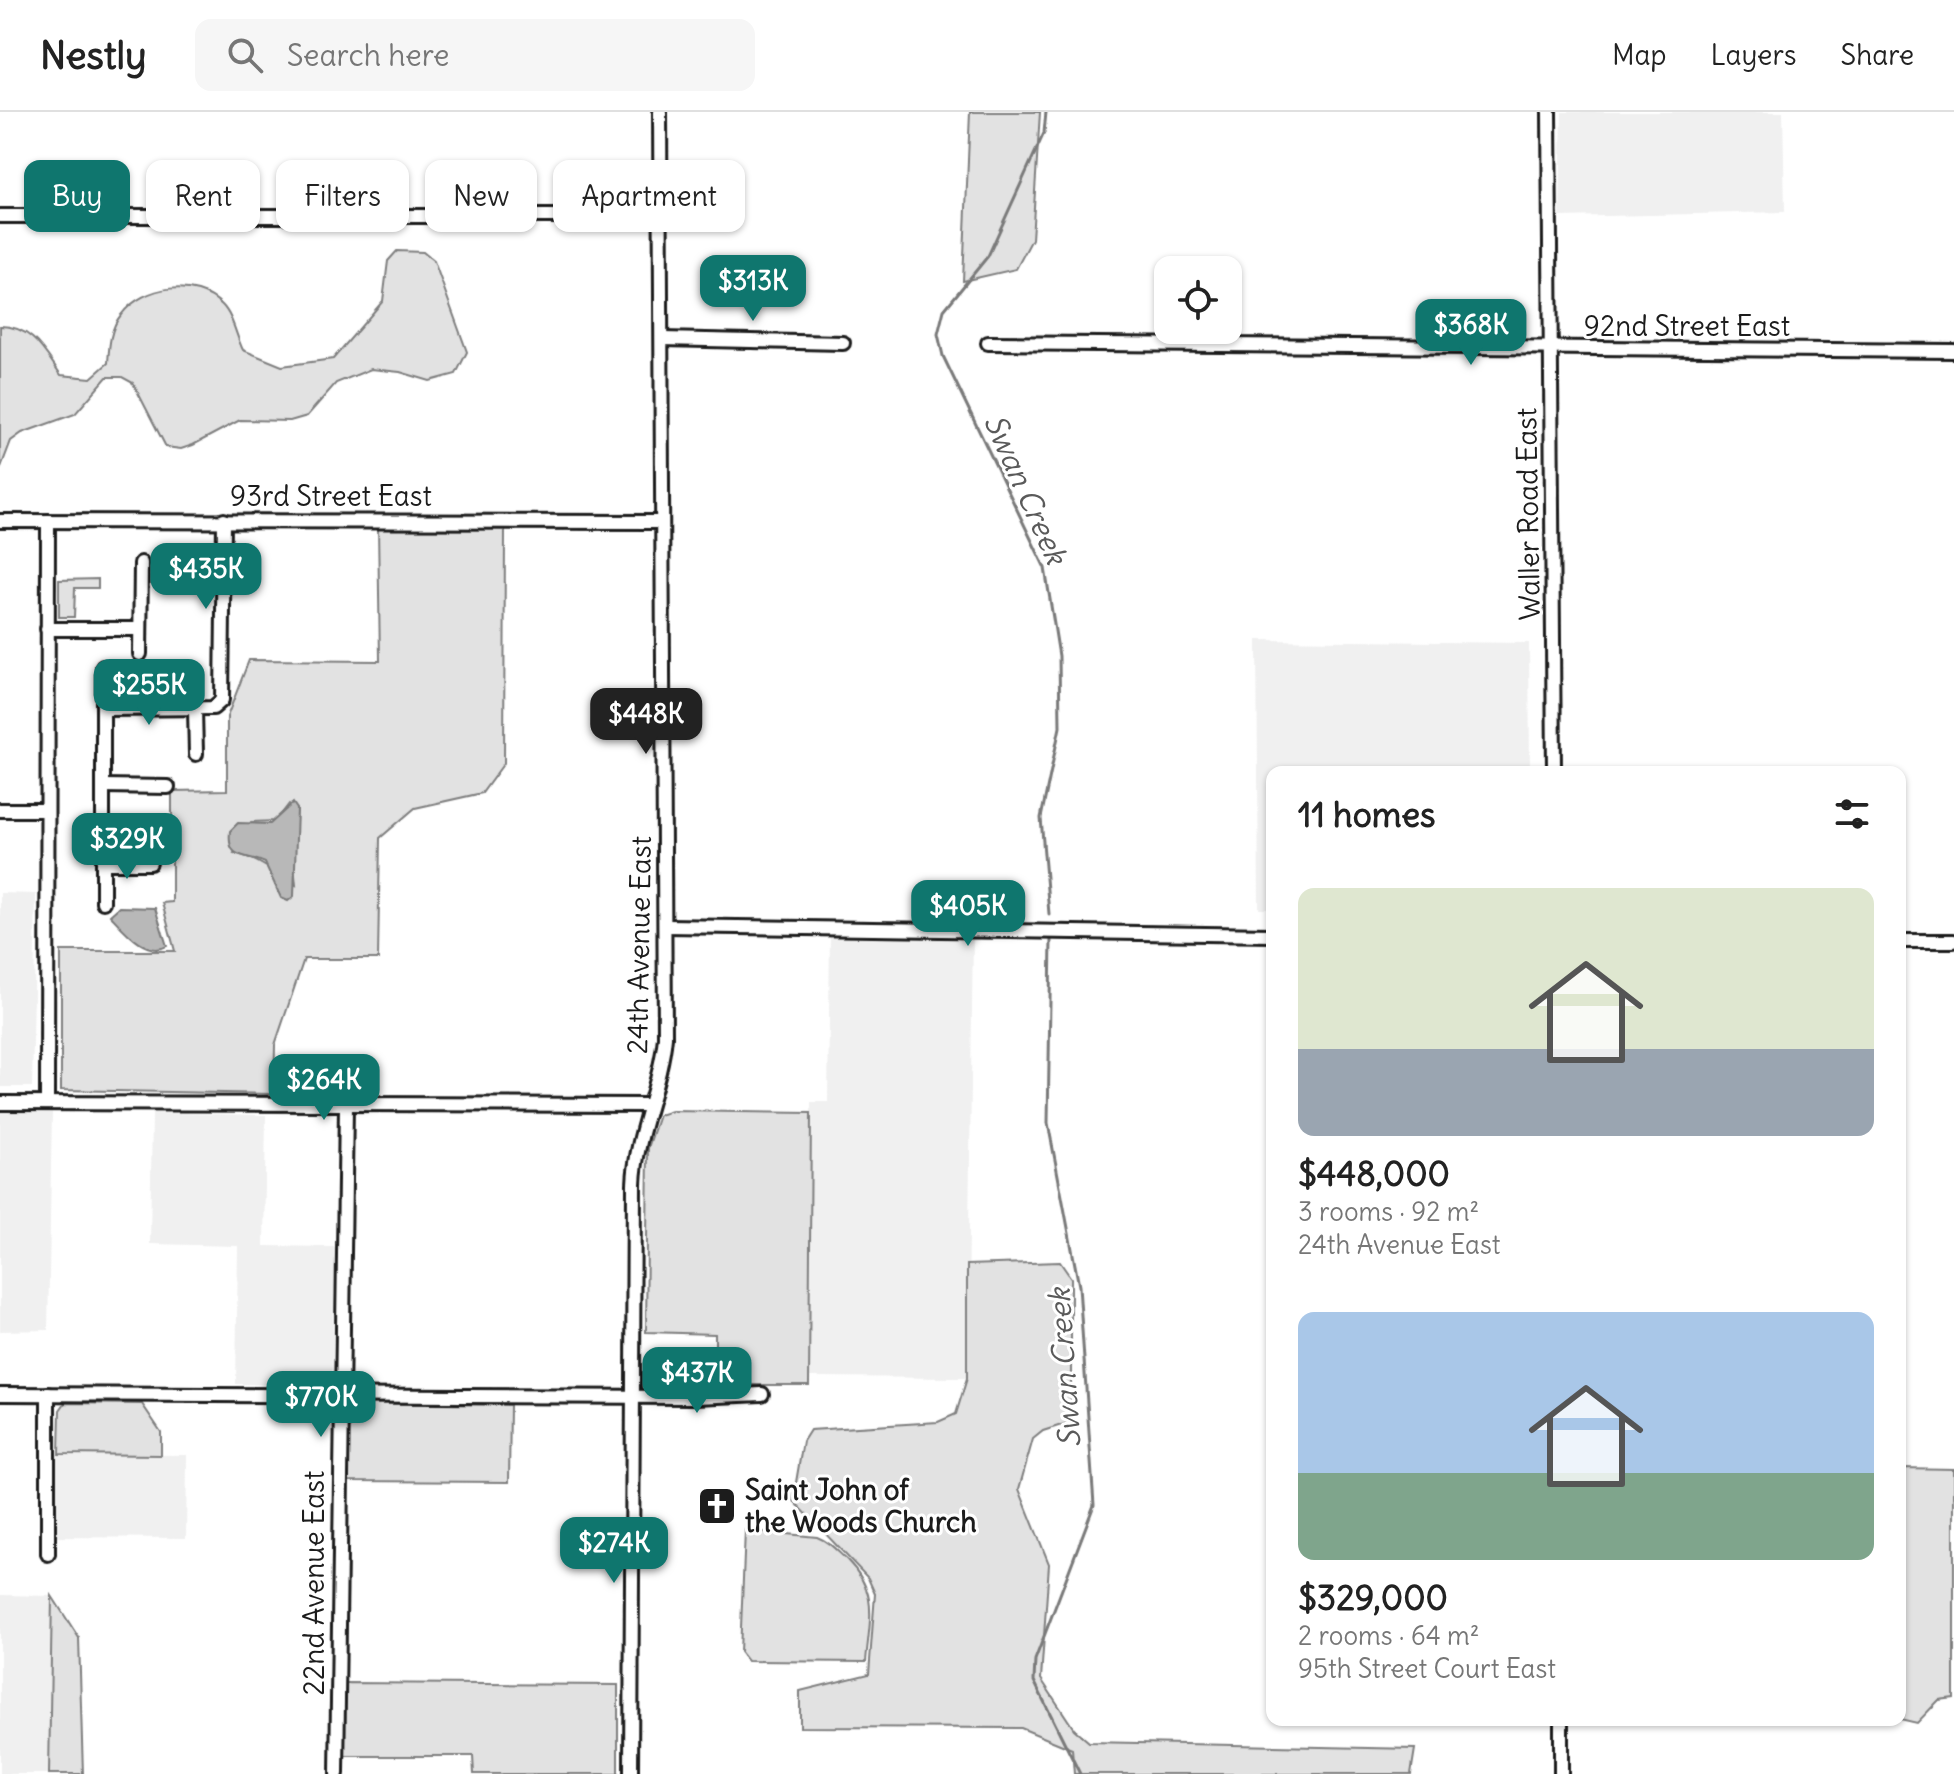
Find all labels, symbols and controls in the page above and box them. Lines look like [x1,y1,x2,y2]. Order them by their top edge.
search box [195,19,755,91]
text: Nestly [40,32,147,79]
icon: search [223,33,267,77]
text: Search here [287,36,449,74]
text: Map [1612,37,1667,73]
text: Layers [1711,37,1797,73]
text: Share [1841,37,1914,73]
chip: Buy [24,160,130,232]
chip: Rent [146,160,260,232]
chip: Filters [276,160,409,232]
chip: New [425,160,537,232]
chip: Apartment [553,160,745,232]
pin: $313K [697,255,809,323]
map controls [1154,256,1242,344]
button: locate [1154,256,1242,344]
text: $313K [718,264,788,297]
pin: $368K [1415,299,1527,367]
text: $368K [1433,308,1509,341]
street label: 92nd Street East [1584,308,1790,344]
street label: Waller Road East [1508,407,1548,621]
water label: Swan Creek [976,408,1077,571]
street label: 93rd Street East [230,478,432,514]
pin: $435K [150,543,262,611]
text: $435K [168,552,244,585]
pin: $255K [93,659,205,727]
text: $255K [112,668,186,701]
pin: $448K [590,688,702,756]
text: $448K [608,697,684,730]
icon: filters [1830,792,1874,836]
text: 11 homes [1298,793,1435,836]
pin: $329K [71,813,183,881]
text: $329K [90,822,164,855]
street label: 24th Avenue East [619,836,659,1054]
pin: $405K [912,880,1024,948]
text: $405K [929,889,1007,922]
icon: home [1514,940,1658,1084]
pin: $264K [268,1054,380,1122]
text: $264K [287,1063,361,1096]
text: $448,000 [1298,1152,1450,1195]
text: 3 rooms · 92 m² [1298,1195,1479,1228]
text: 24th Avenue East [1298,1228,1501,1261]
water label: Swan Creek [1039,1285,1089,1449]
pin: $437K [641,1347,753,1415]
text: $437K [660,1356,734,1389]
icon: home [1514,1364,1658,1508]
pin: $770K [265,1371,377,1439]
text: $770K [284,1380,358,1413]
street label: 22nd Avenue East [296,1471,332,1695]
place label: Saint John of the Woods Church [745,1472,977,1540]
church icon: Saint John of the Woods Church [696,1485,738,1527]
pin: $274K [558,1517,670,1585]
text: $274K [578,1526,650,1559]
text: $329,000 [1298,1576,1448,1619]
text: 2 rooms · 64 m² [1298,1619,1480,1652]
text: 95th Street Court East [1298,1652,1556,1685]

